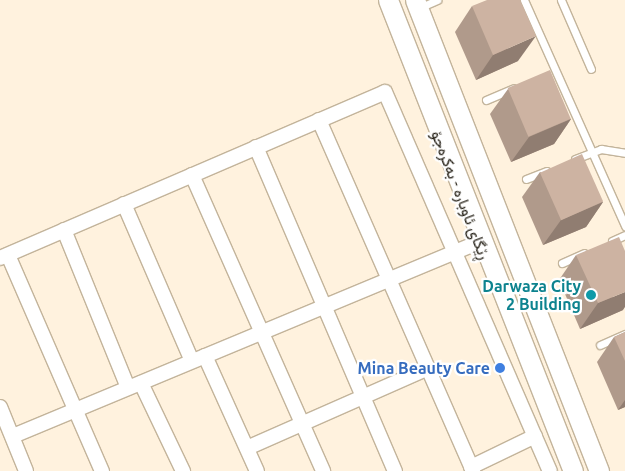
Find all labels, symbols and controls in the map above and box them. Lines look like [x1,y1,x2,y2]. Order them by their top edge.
street label: ڕێگای ئاوبارە - بەکرەجۆ [428,128,494,262]
place label: Darwaza City 2 Building [482,276,581,314]
marker: Darwaza City 2 Building [585,289,597,301]
place label: Mina Beauty Care [358,358,490,378]
marker: Mina Beauty Care [494,362,506,374]

